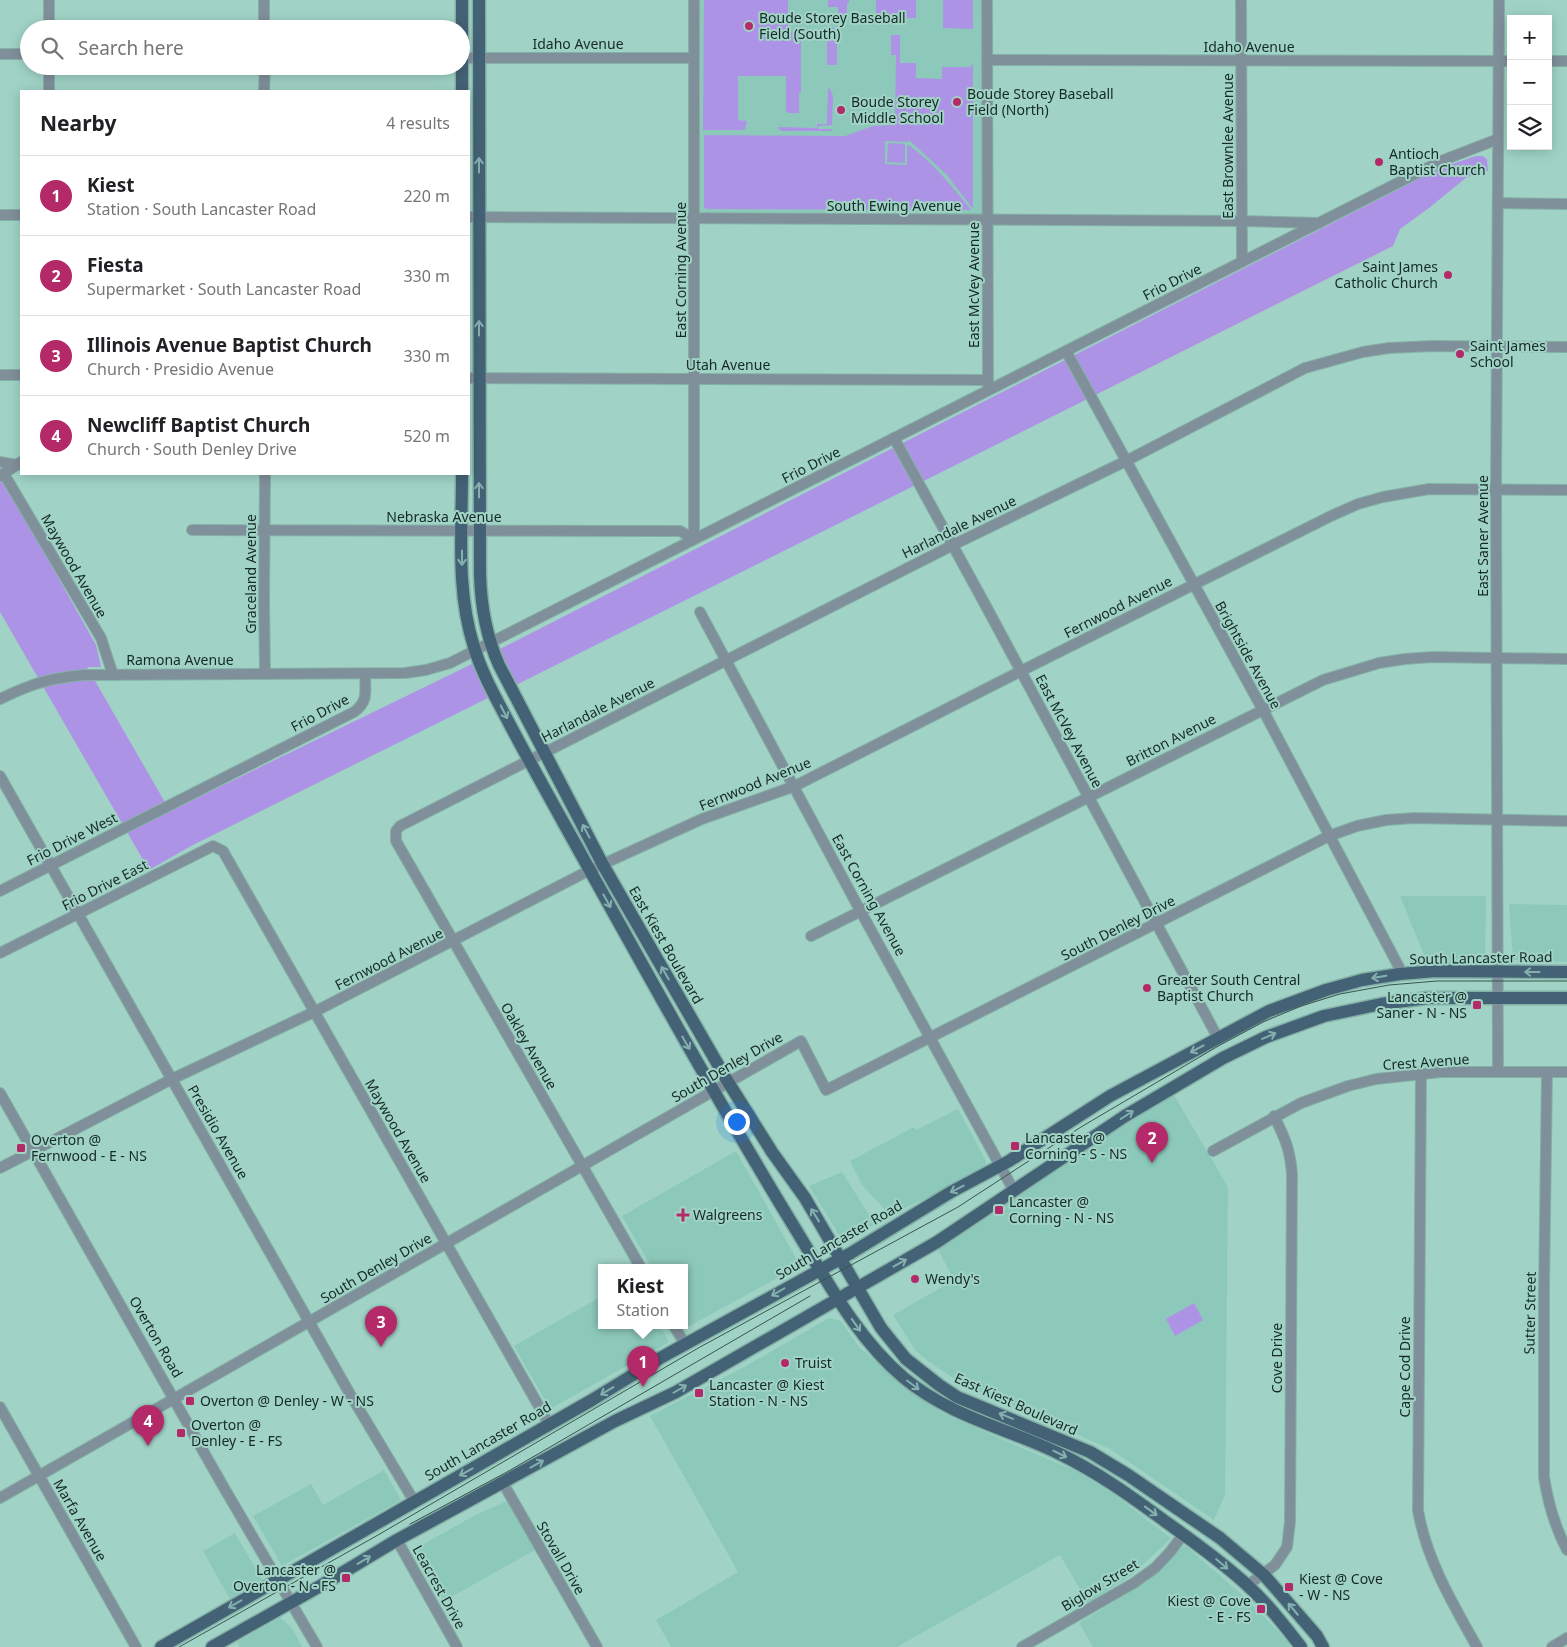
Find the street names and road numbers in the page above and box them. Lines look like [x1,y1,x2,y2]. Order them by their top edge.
street label: Idaho Avenue [532,34,624,53]
street label: Idaho Avenue [1203,37,1295,56]
street label: East Brownlee Avenue [1218,73,1237,219]
street label: South Ewing Avenue [827,196,961,215]
street label: East Corning Avenue [671,202,690,338]
street label: East McVey Avenue [964,222,983,348]
street label: Frio Drive [1139,259,1204,304]
street label: Utah Avenue [686,355,770,374]
street label: Frio Drive [778,442,843,487]
street label: East Saner Avenue [1473,475,1492,597]
street label: Harlandale Avenue [898,491,1019,562]
street label: Nebraska Avenue [386,507,502,526]
street label: Maywood Avenue [37,510,112,621]
street label: Graceland Avenue [241,514,260,634]
street label: Fernwood Avenue [1060,571,1175,642]
street label: Brightside Avenue [1211,597,1286,712]
street label: Ramona Avenue [126,650,234,669]
street label: East McVey Avenue [1031,671,1107,791]
street label: Harlandale Avenue [538,673,658,746]
street label: Frio Drive [287,689,352,736]
street label: Britton Avenue [1123,709,1219,770]
street label: Fernwood Avenue [696,752,814,815]
street label: Frio Drive West [23,808,120,870]
street label: East Corning Avenue [828,830,911,959]
street label: Frio Drive East [58,855,151,914]
street label: East Kiest Boulevard [625,882,708,1007]
street label: South Denley Drive [1058,891,1178,965]
street label: Fernwood Avenue [331,923,446,994]
street label: South Lancaster Road [1409,947,1553,968]
street label: Oakley Avenue [497,999,562,1093]
street label: South Denley Drive [668,1027,786,1106]
street label: Crest Avenue [1382,1049,1470,1074]
street label: Maywood Avenue [361,1075,436,1186]
street label: Presidio Avenue [184,1081,253,1182]
street label: South Lancaster Road [772,1196,906,1284]
street label: South Denley Drive [317,1228,435,1307]
street label: Sutter Street [1519,1271,1540,1355]
street label: Overton Road [125,1293,187,1381]
street label: Cape Cod Drive [1395,1316,1414,1418]
street label: Cove Drive [1267,1323,1286,1393]
street label: East Kiest Boulevard [952,1368,1081,1439]
street label: South Lancaster Road [421,1397,555,1485]
street label: Marfa Avenue [49,1475,112,1564]
street label: Stovall Drive [533,1518,590,1598]
street label: Leacrest Drive [409,1541,470,1632]
street label: Biglow Street [1058,1554,1142,1615]

